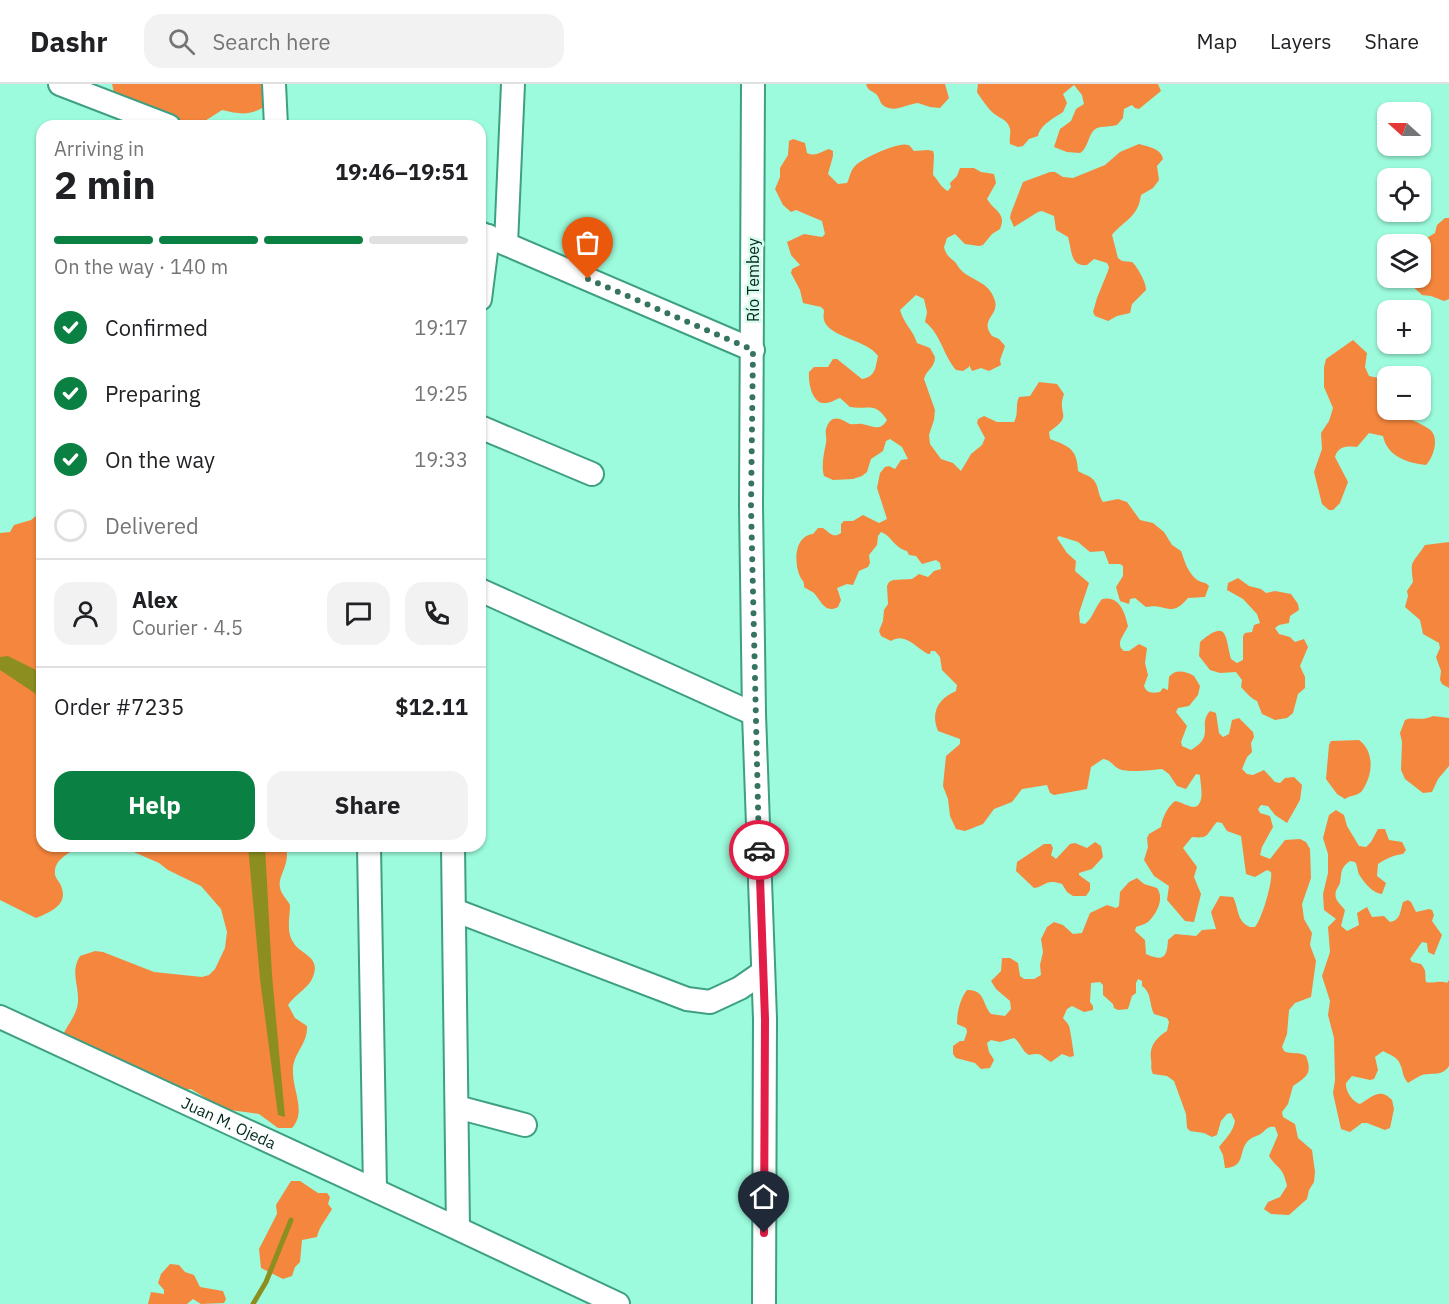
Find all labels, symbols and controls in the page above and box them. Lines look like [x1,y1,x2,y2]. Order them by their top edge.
search box [144,14,564,68]
text: Dashr [30,23,108,60]
icon: search [165,25,198,58]
text: Search here [213,27,331,56]
text: Map [1197,27,1237,55]
text: Layers [1270,27,1332,55]
text: Share [1365,27,1419,55]
north arrow [1377,102,1431,156]
map controls [1377,102,1431,420]
text: Arriving in [54,135,144,162]
text: 19:46–19:51 [335,157,468,186]
text: 2 min [54,159,156,210]
button: locate [1377,168,1431,222]
pin [562,217,613,279]
icon: bag [571,226,604,259]
button: layers [1377,234,1431,288]
street label: Río Tembey [743,238,763,322]
text: On the way · 140 m [54,253,228,280]
button: + [1377,300,1431,354]
icon: check [54,311,87,344]
text: Confirmed [105,313,208,342]
text: 19:17 [414,314,468,341]
button: − [1377,366,1431,420]
icon: check [54,377,87,410]
text: Preparing [105,379,200,408]
text: 19:25 [414,380,468,407]
icon: check [54,443,87,476]
text: On the way [105,445,215,474]
text: 19:33 [414,446,468,473]
text: Delivered [105,511,199,540]
button: person [54,582,117,645]
button: chat [327,582,390,645]
button: phone [405,582,468,645]
text: Alex [132,585,178,614]
text: Courier · 4.5 [132,614,243,641]
text: Order #7235 [54,692,184,721]
text: $12.11 [395,692,468,721]
button: Help [54,771,255,840]
button: Share [267,771,468,840]
courier [729,820,789,880]
icon: car [743,834,776,867]
street label: Juan M. Ojeda [178,1092,280,1153]
pin [738,1171,789,1233]
icon: home [747,1180,780,1213]

